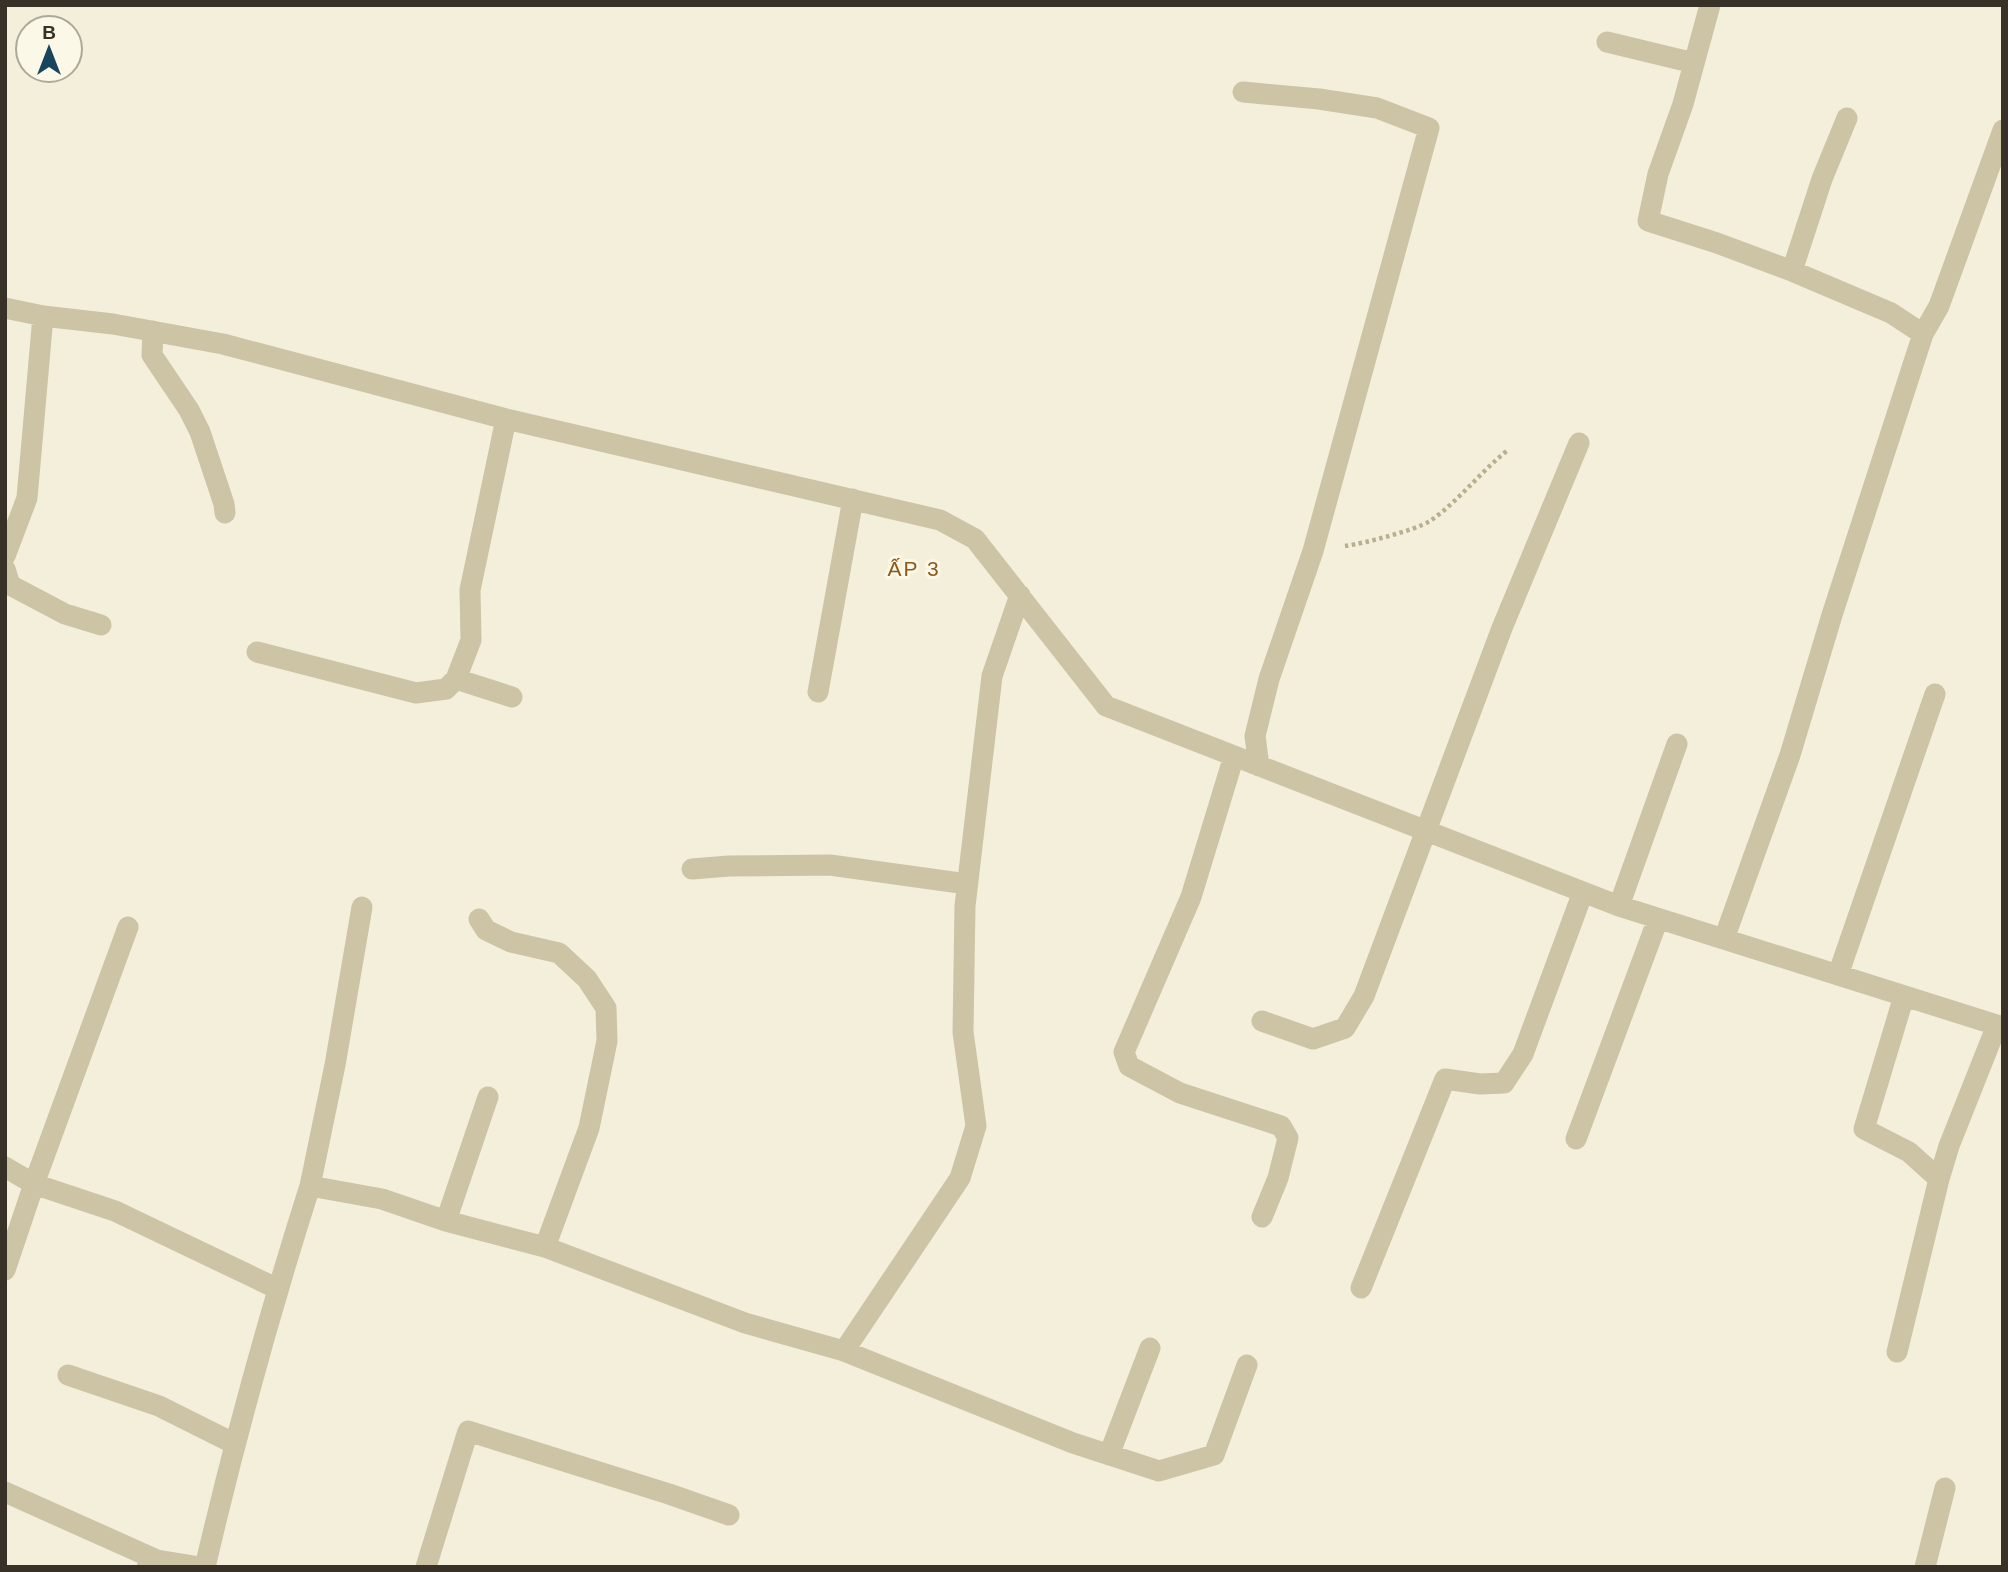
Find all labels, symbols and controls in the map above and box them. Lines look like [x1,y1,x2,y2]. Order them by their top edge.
north arrow [14,14,84,84]
text: B [42,22,56,43]
district label: ẤP 3 [887,557,941,580]

